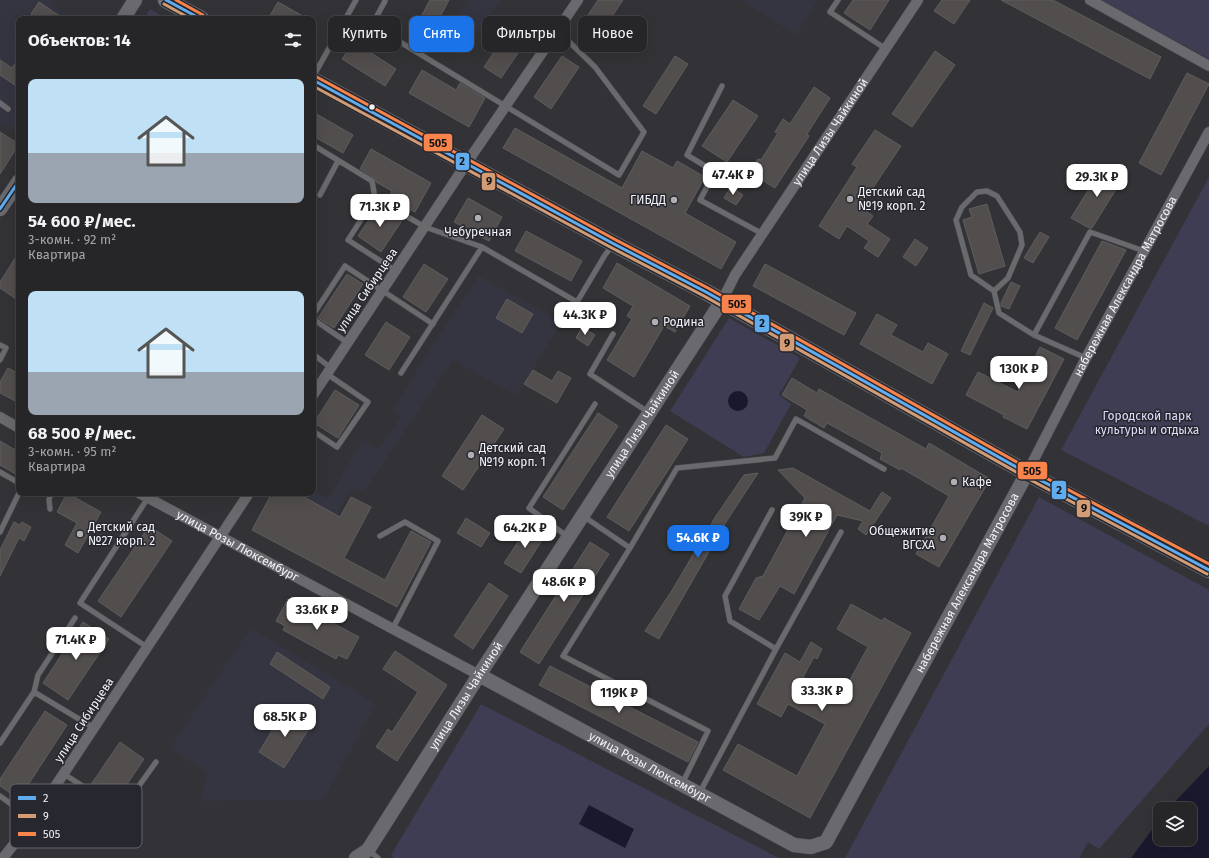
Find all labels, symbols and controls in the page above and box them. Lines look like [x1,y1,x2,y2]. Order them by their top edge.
chip: Купить [328,16,401,52]
chip: Снять [409,16,474,52]
chip: Фильтры [482,16,570,52]
chip: Новое [578,16,647,52]
icon: filters [282,29,304,51]
text: Объектов: 14 [28,30,131,51]
street label: улица Лизы Чайкиной [790,76,871,188]
unlabelled marker [367,102,377,112]
icon: home [130,105,202,177]
line badge: 505 [423,133,453,152]
text: 505 [429,137,447,150]
line badge: 2 [455,152,470,171]
text: 2 [459,155,465,168]
pin: 47.4K ₽ [696,162,770,196]
pin: 29.3K ₽ [1060,164,1134,198]
text: 47.4K ₽ [712,167,754,182]
text: 29.3K ₽ [1075,169,1119,184]
line badge: 9 [481,172,496,191]
text: 9 [486,175,492,188]
place label: Детский сад №19 корп. 2 [857,185,926,213]
place label: ГИБДД [630,193,666,207]
pin: 71.3K ₽ [343,194,417,228]
marker: Детский сад №19 корп. 2 [845,194,855,204]
street label: набережная Александра Матросова [1071,194,1180,379]
marker: ГИБДД [669,195,679,205]
text: 71.3K ₽ [359,199,401,214]
text: 54 600 ₽/мес. [28,211,136,232]
marker: Чебуречная [473,213,483,223]
place label: Чебуречная [444,225,512,239]
text: 3-комн. · 92 m² [28,232,116,247]
street label: улица Сибирцева [334,245,400,335]
text: Квартира [28,247,86,262]
line badge: 505 [721,294,752,314]
text: 505 [728,298,746,311]
pin: 44.3K ₽ [548,302,622,336]
text: 44.3K ₽ [563,307,607,322]
line badge: 2 [754,314,770,333]
place label: Родина [663,315,704,329]
icon: home [130,317,202,389]
marker: Родина [650,317,660,327]
text: 2 [759,317,765,330]
line badge: 9 [779,333,795,352]
text: 9 [784,337,790,350]
pin: 130K ₽ [986,356,1052,390]
text: 130K ₽ [999,361,1039,376]
street label: улица Лизы Чайкиной [602,367,682,480]
park label: Городской парк культуры и отдыха [1095,409,1199,437]
text: 68 500 ₽/мес. [28,423,136,444]
place label: Детский сад №19 корп. 1 [478,441,546,469]
text: 3-комн. · 95 m² [28,444,117,459]
marker: Детский сад №19 корп. 1 [466,450,476,460]
text: Квартира [28,459,86,474]
line badge: 505 [1017,461,1048,480]
text: 505 [1023,465,1041,478]
place label: Кафе [962,475,992,489]
marker: Кафе [949,477,959,487]
line badge: 2 [1051,480,1067,500]
text: 2 [1056,484,1062,497]
street label: набережная Александра Матросова [912,490,1022,675]
line badge: 9 [1076,499,1091,518]
text: 9 [1081,502,1087,515]
pin: 39K ₽ [778,504,834,538]
street label: улица Розы Люксембург [174,507,302,585]
text: 39K ₽ [790,509,822,524]
pin: 64.2K ₽ [488,515,562,549]
place label: Детский сад №27 корп. 2 [87,520,155,548]
text: 64.2K ₽ [503,520,547,535]
place label: Общежитие ВГСХА [869,524,935,552]
pin: 54.6K ₽ [661,525,735,559]
marker: Детский сад №27 корп. 2 [75,529,85,539]
text: 54.6K ₽ [676,530,720,545]
marker: Общежитие ВГСХА [938,533,948,543]
pin: 48.6K ₽ [527,569,601,603]
text: 48.6K ₽ [542,574,586,589]
pin: 33.6K ₽ [280,597,354,631]
text: 33.6K ₽ [296,602,338,617]
pin: 71.4K ₽ [39,627,113,661]
text: 71.4K ₽ [55,632,97,647]
street label: улица Лизы Чайкиной [426,639,506,753]
street label: улица Сибирцева [51,675,117,765]
pin: 33.3K ₽ [785,678,859,712]
pin: 119K ₽ [586,680,652,714]
text: 33.3K ₽ [801,683,843,698]
text: 119K ₽ [600,685,638,700]
pin: 68.5K ₽ [248,704,322,738]
text: 68.5K ₽ [263,709,307,724]
street label: улица Розы Люксембург [586,729,714,806]
legend [10,784,142,848]
text: 2 [43,792,48,805]
map controls [1153,802,1197,846]
button: layers [1153,802,1197,846]
text: 9 [43,810,49,823]
text: 505 [43,828,61,841]

